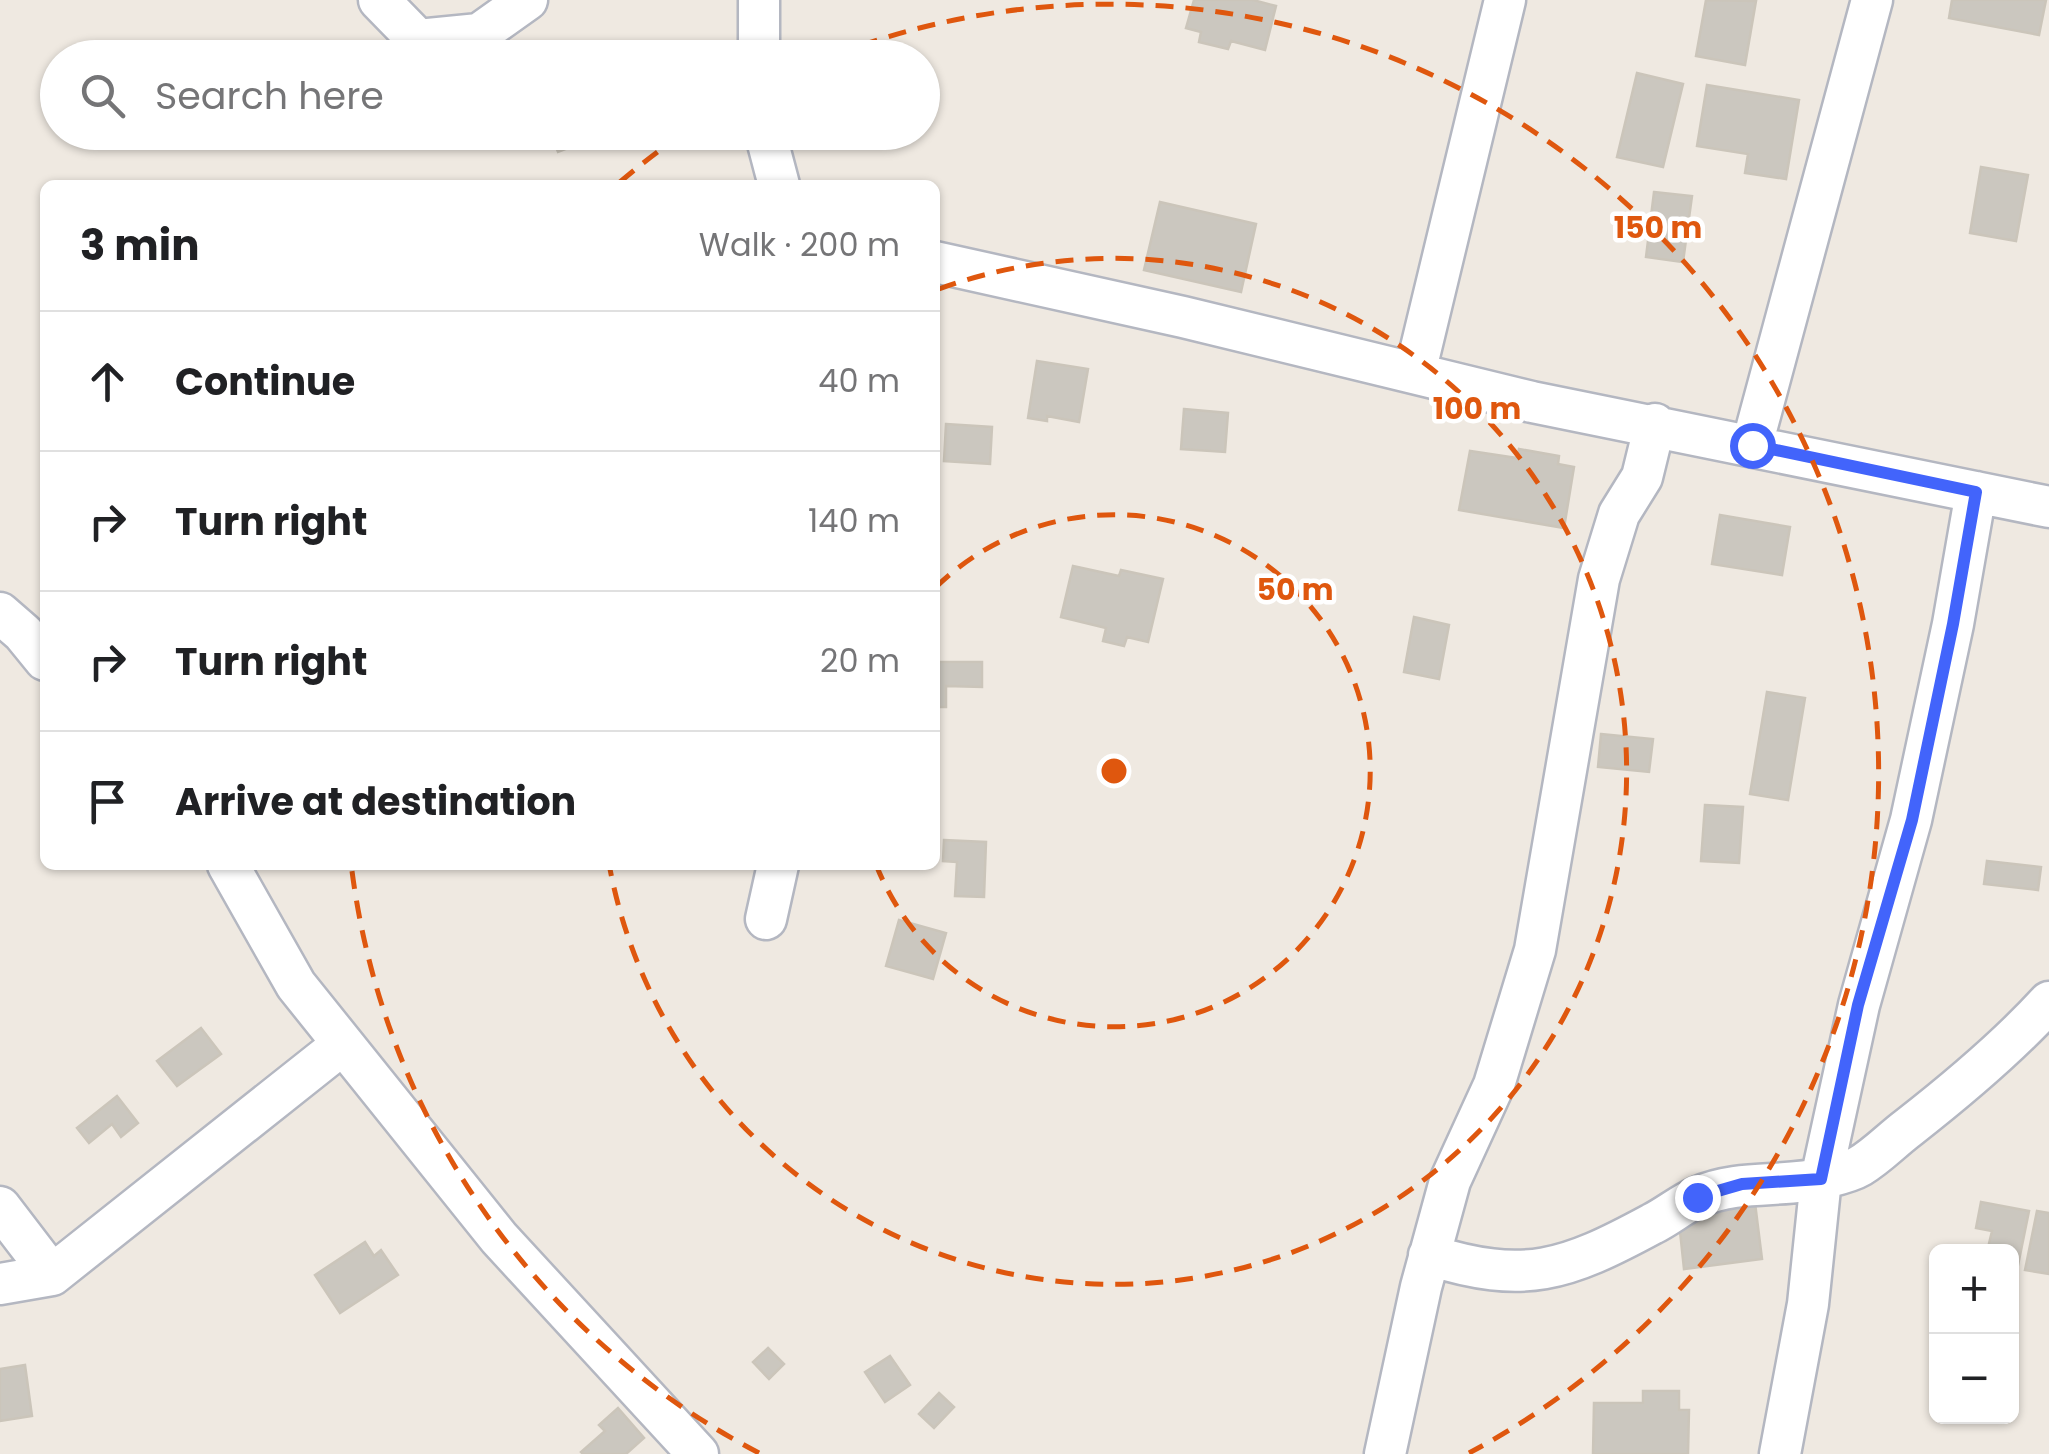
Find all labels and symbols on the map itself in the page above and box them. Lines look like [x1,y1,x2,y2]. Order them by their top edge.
text: 150 m [1614,206,1702,249]
text: 100 m [1433,387,1521,430]
route start [1730,423,1776,469]
text: 50 m [1256,568,1334,611]
centre of rings [1096,753,1132,789]
route end [1675,1175,1721,1221]

